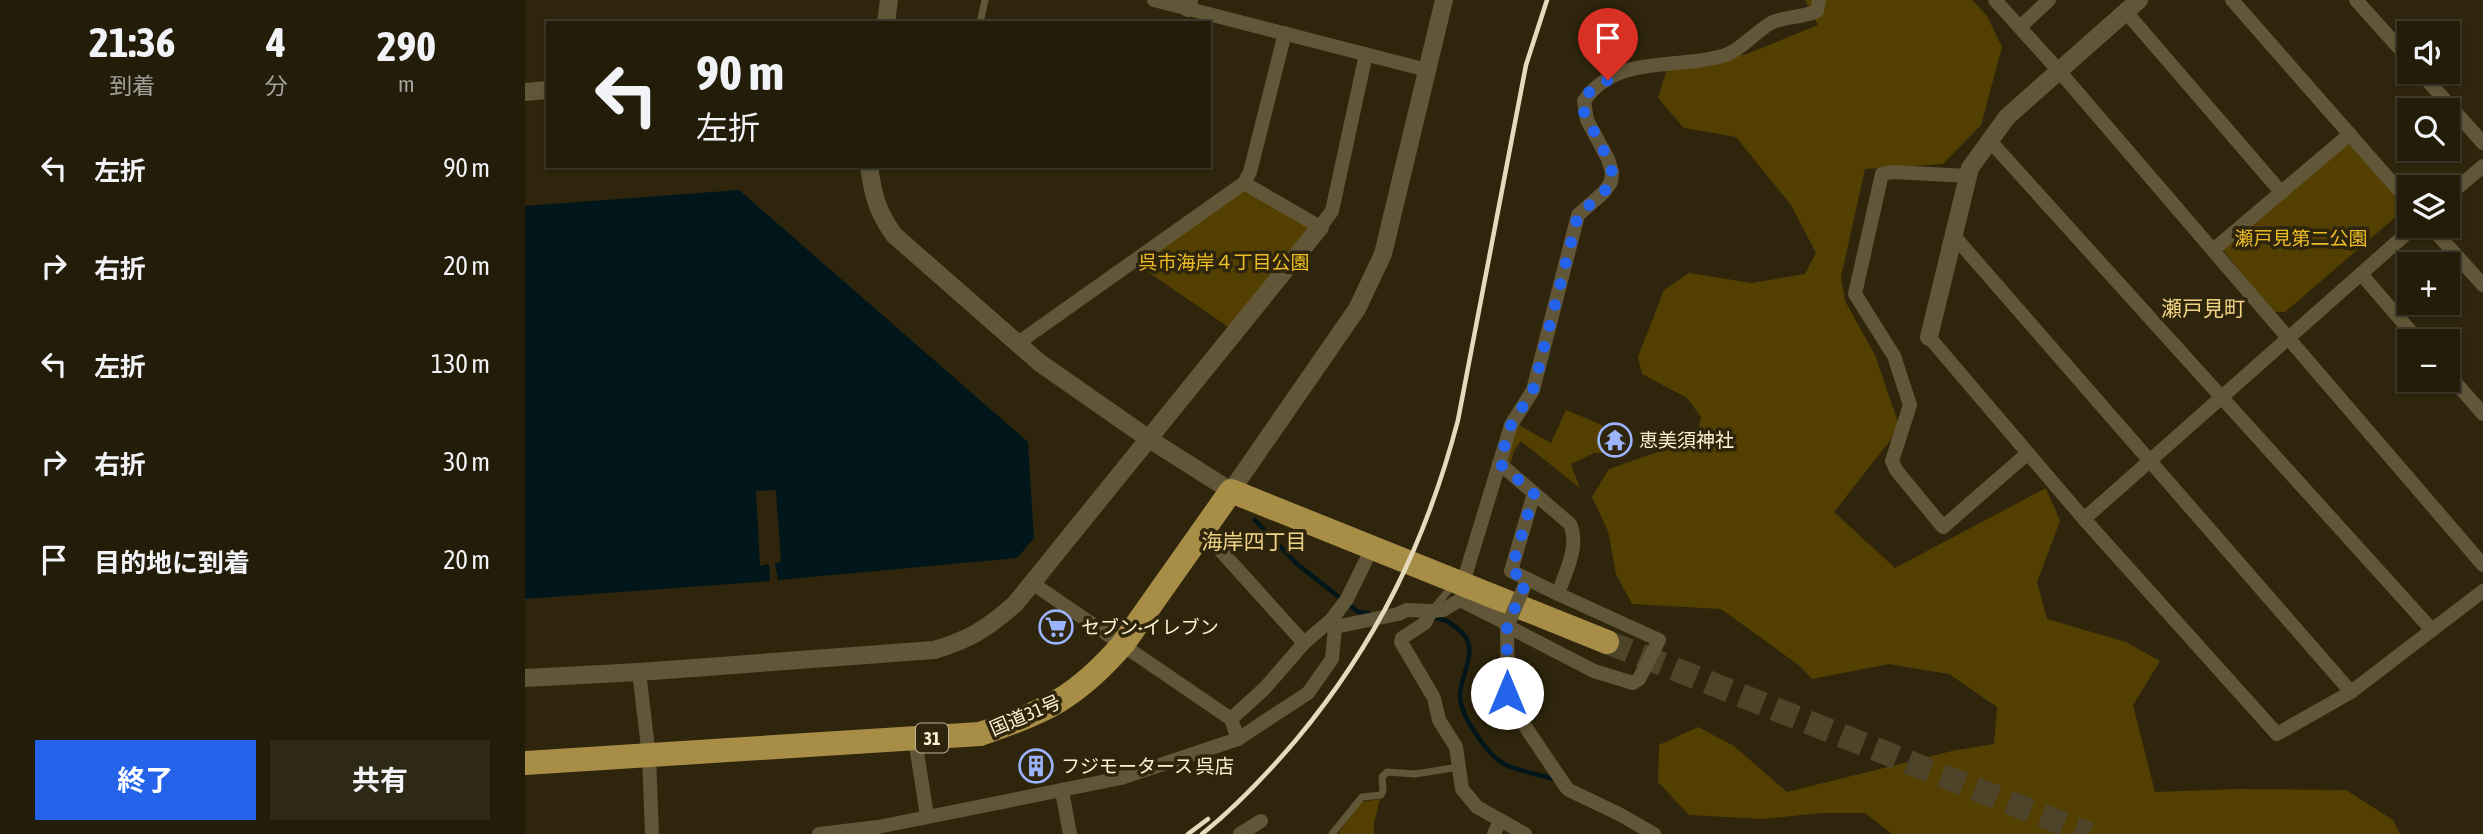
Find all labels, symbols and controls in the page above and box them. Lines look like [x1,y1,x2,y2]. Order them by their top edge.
pin [1578,8,1638,80]
text: 21:36 [89,18,176,66]
text: 4 [266,18,286,66]
icon: arrive [1589,19,1627,57]
map controls [2397,21,2460,392]
button: sound [2397,21,2460,84]
text: 290 [377,22,436,70]
text: 90 m [696,44,784,100]
icon: left [581,49,672,140]
text: m [398,71,415,97]
text: 到着 [109,73,155,99]
text: 分 [265,73,288,99]
button: search [2397,98,2460,161]
text: 左折 [696,109,760,146]
icon: left [35,149,73,187]
text: 90 m [443,153,490,183]
text: 左折 [94,156,146,186]
button: layers [2397,175,2460,238]
park label: 瀬戸見第二公園 [2234,227,2368,249]
icon: right [35,247,73,285]
text: 20 m [443,251,490,281]
park label: 呉市海岸４丁目公園 [1138,251,1310,273]
button: + [2397,252,2460,315]
text: 右折 [94,254,146,284]
district label: 瀬戸見町 [2161,296,2245,320]
button: − [2397,329,2460,392]
icon: left [35,345,73,383]
text: 130 m [431,349,490,379]
text: 左折 [94,352,146,382]
temple icon: 恵美須神社 [1596,421,1634,459]
place label: 恵美須神社 [1639,429,1734,451]
icon: right [35,443,73,481]
text: 30 m [443,447,490,477]
text: 右折 [94,450,146,480]
district label: 海岸四丁目 [1202,529,1307,553]
icon: arrive [35,541,73,579]
text: 20 m [443,545,490,575]
text: 目的地に到着 [94,548,250,578]
supermarket icon: セブン-イレブン [1037,608,1075,646]
place label: セブン-イレブン [1081,616,1219,638]
position arrow [1470,656,1544,730]
street label: 国道31号 [986,690,1064,740]
road number: 31 [916,724,948,752]
button: 終了 [35,740,256,820]
button: 共有 [270,740,490,820]
building icon: フジモータース 呉店 [1017,747,1055,785]
place label: フジモータース 呉店 [1061,755,1234,777]

